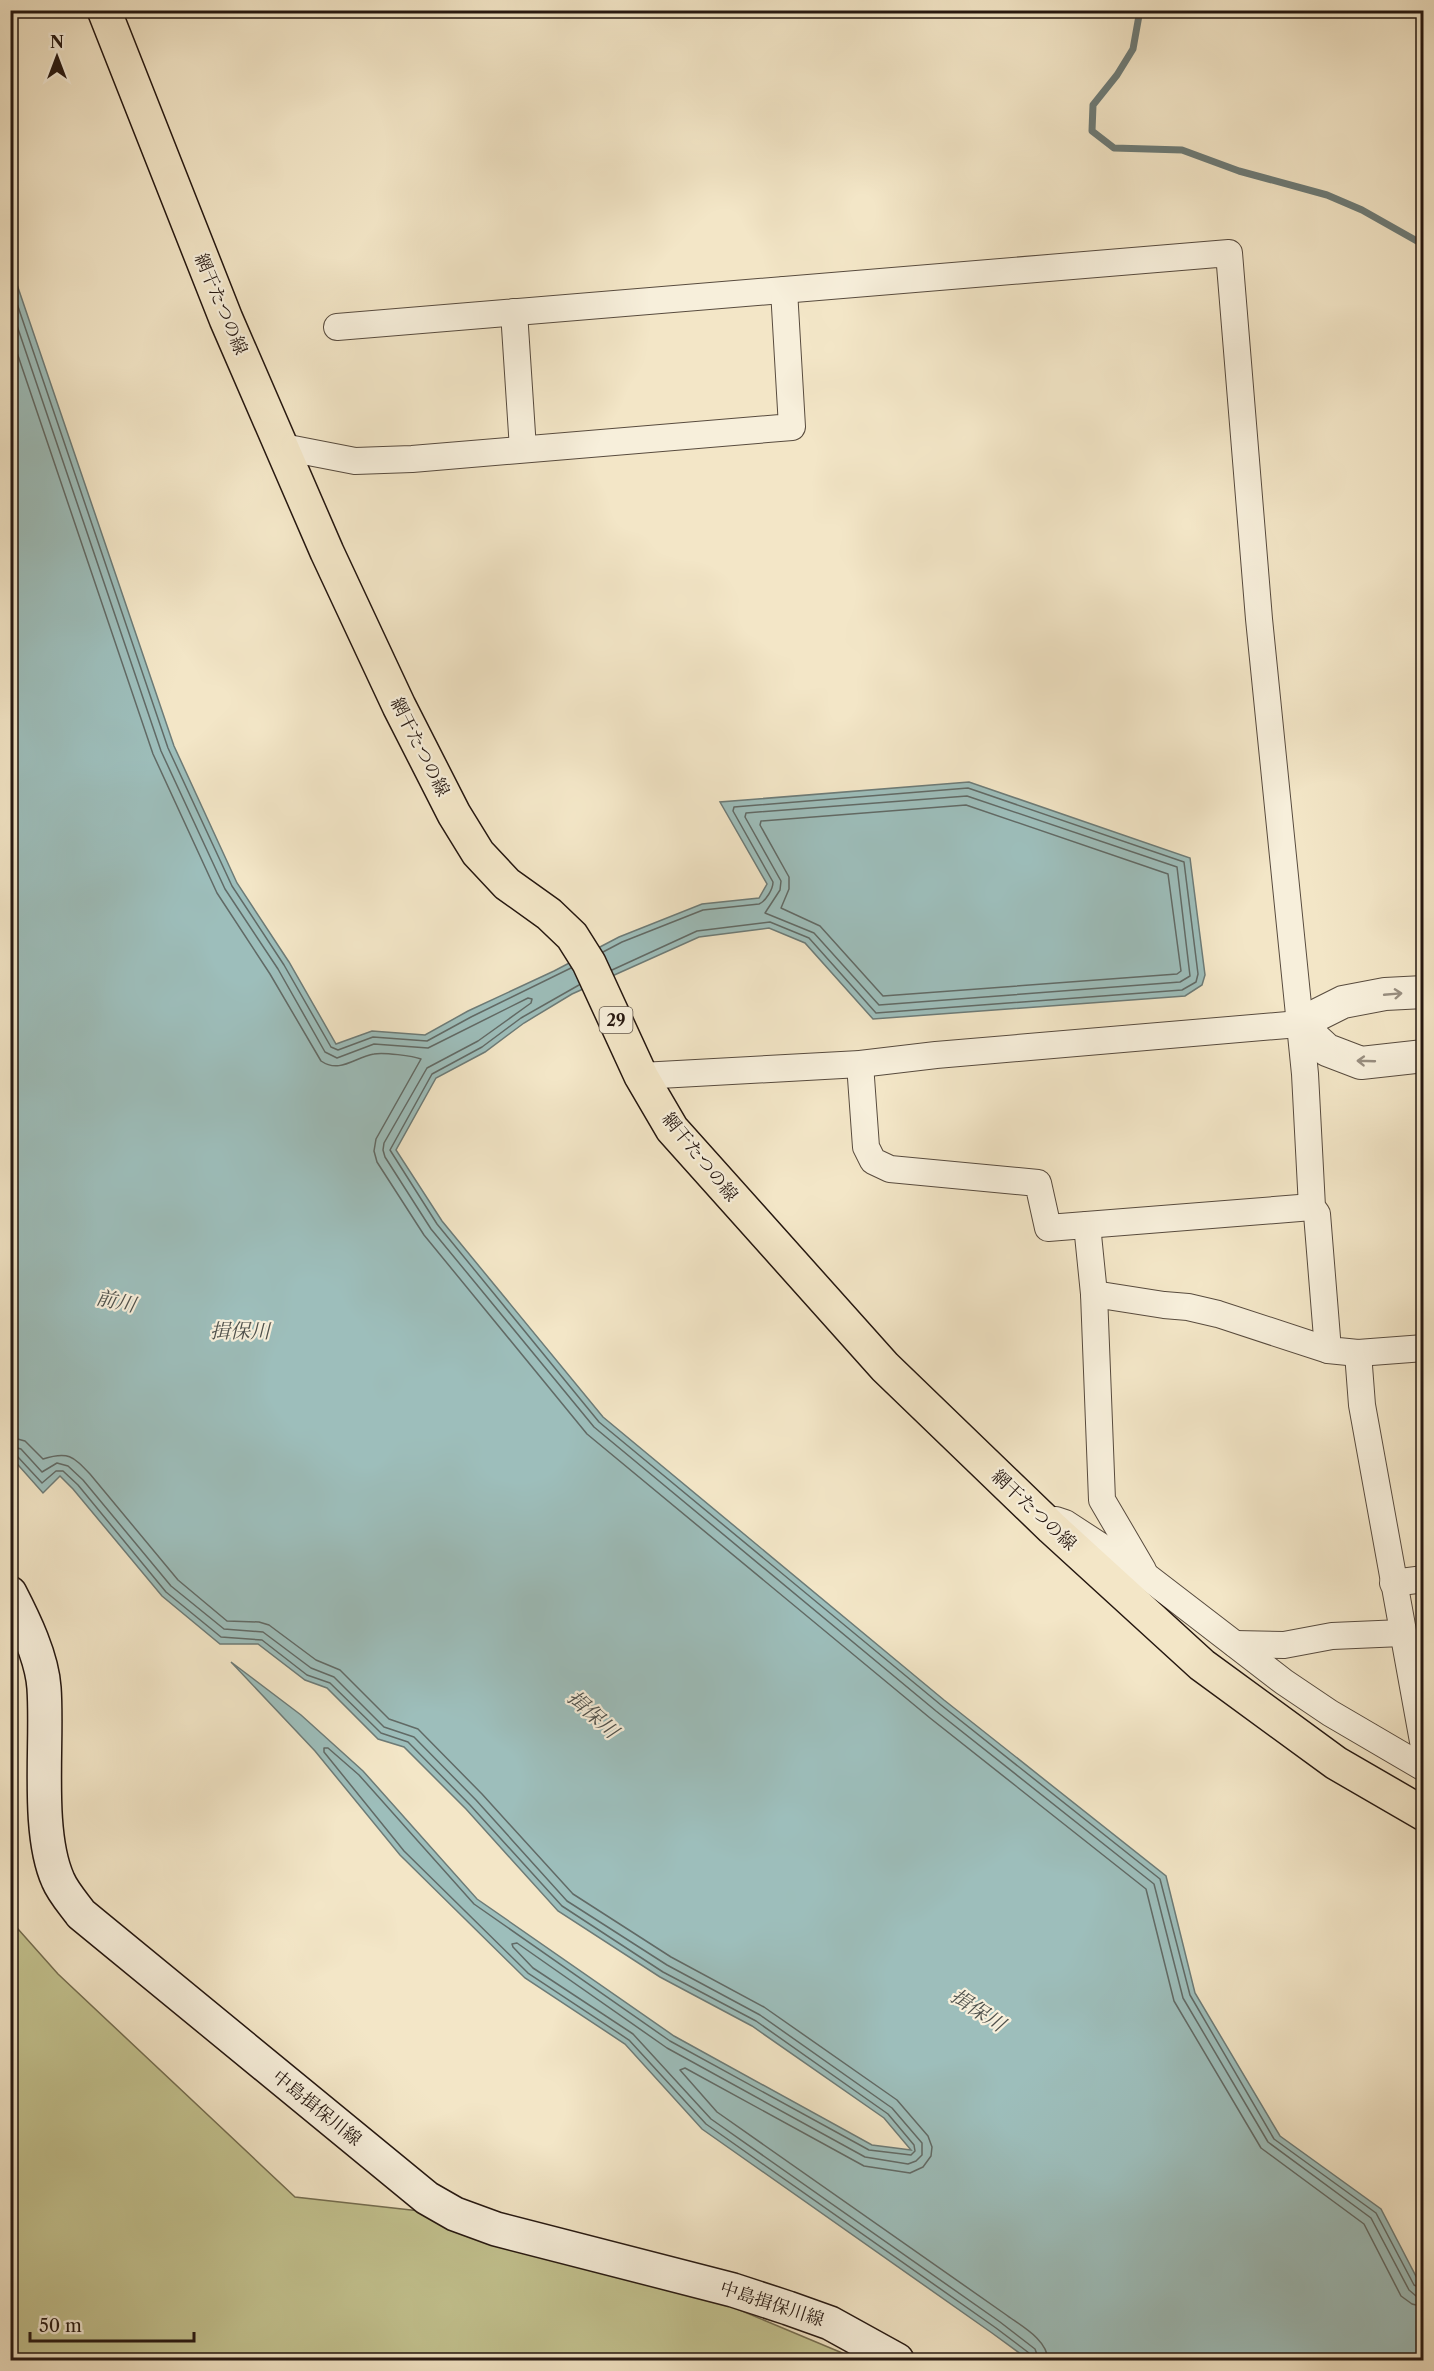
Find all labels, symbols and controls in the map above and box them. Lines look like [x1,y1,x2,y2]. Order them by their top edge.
north arrow [27,27,87,87]
text: N [50,32,64,52]
street label: 網干たつの線 [190,250,252,358]
street label: 網干たつの線 [386,694,454,800]
one-way arrow [1383,988,1403,999]
road number: 29 [600,1007,632,1033]
one-way arrow [1356,1055,1376,1067]
street label: 網干たつの線 [657,1108,743,1206]
water label: 前川 [94,1285,140,1317]
water label: 揖保川 [210,1319,272,1343]
street label: 網干たつの線 [987,1465,1081,1555]
water label: 揖保川 [563,1685,625,1744]
water label: 揖保川 [946,1984,1011,2037]
street label: 中島揖保川線 [268,2065,366,2151]
street label: 中島揖保川線 [717,2277,827,2331]
scale bar [30,2305,194,2343]
text: 50 m [39,2315,82,2337]

